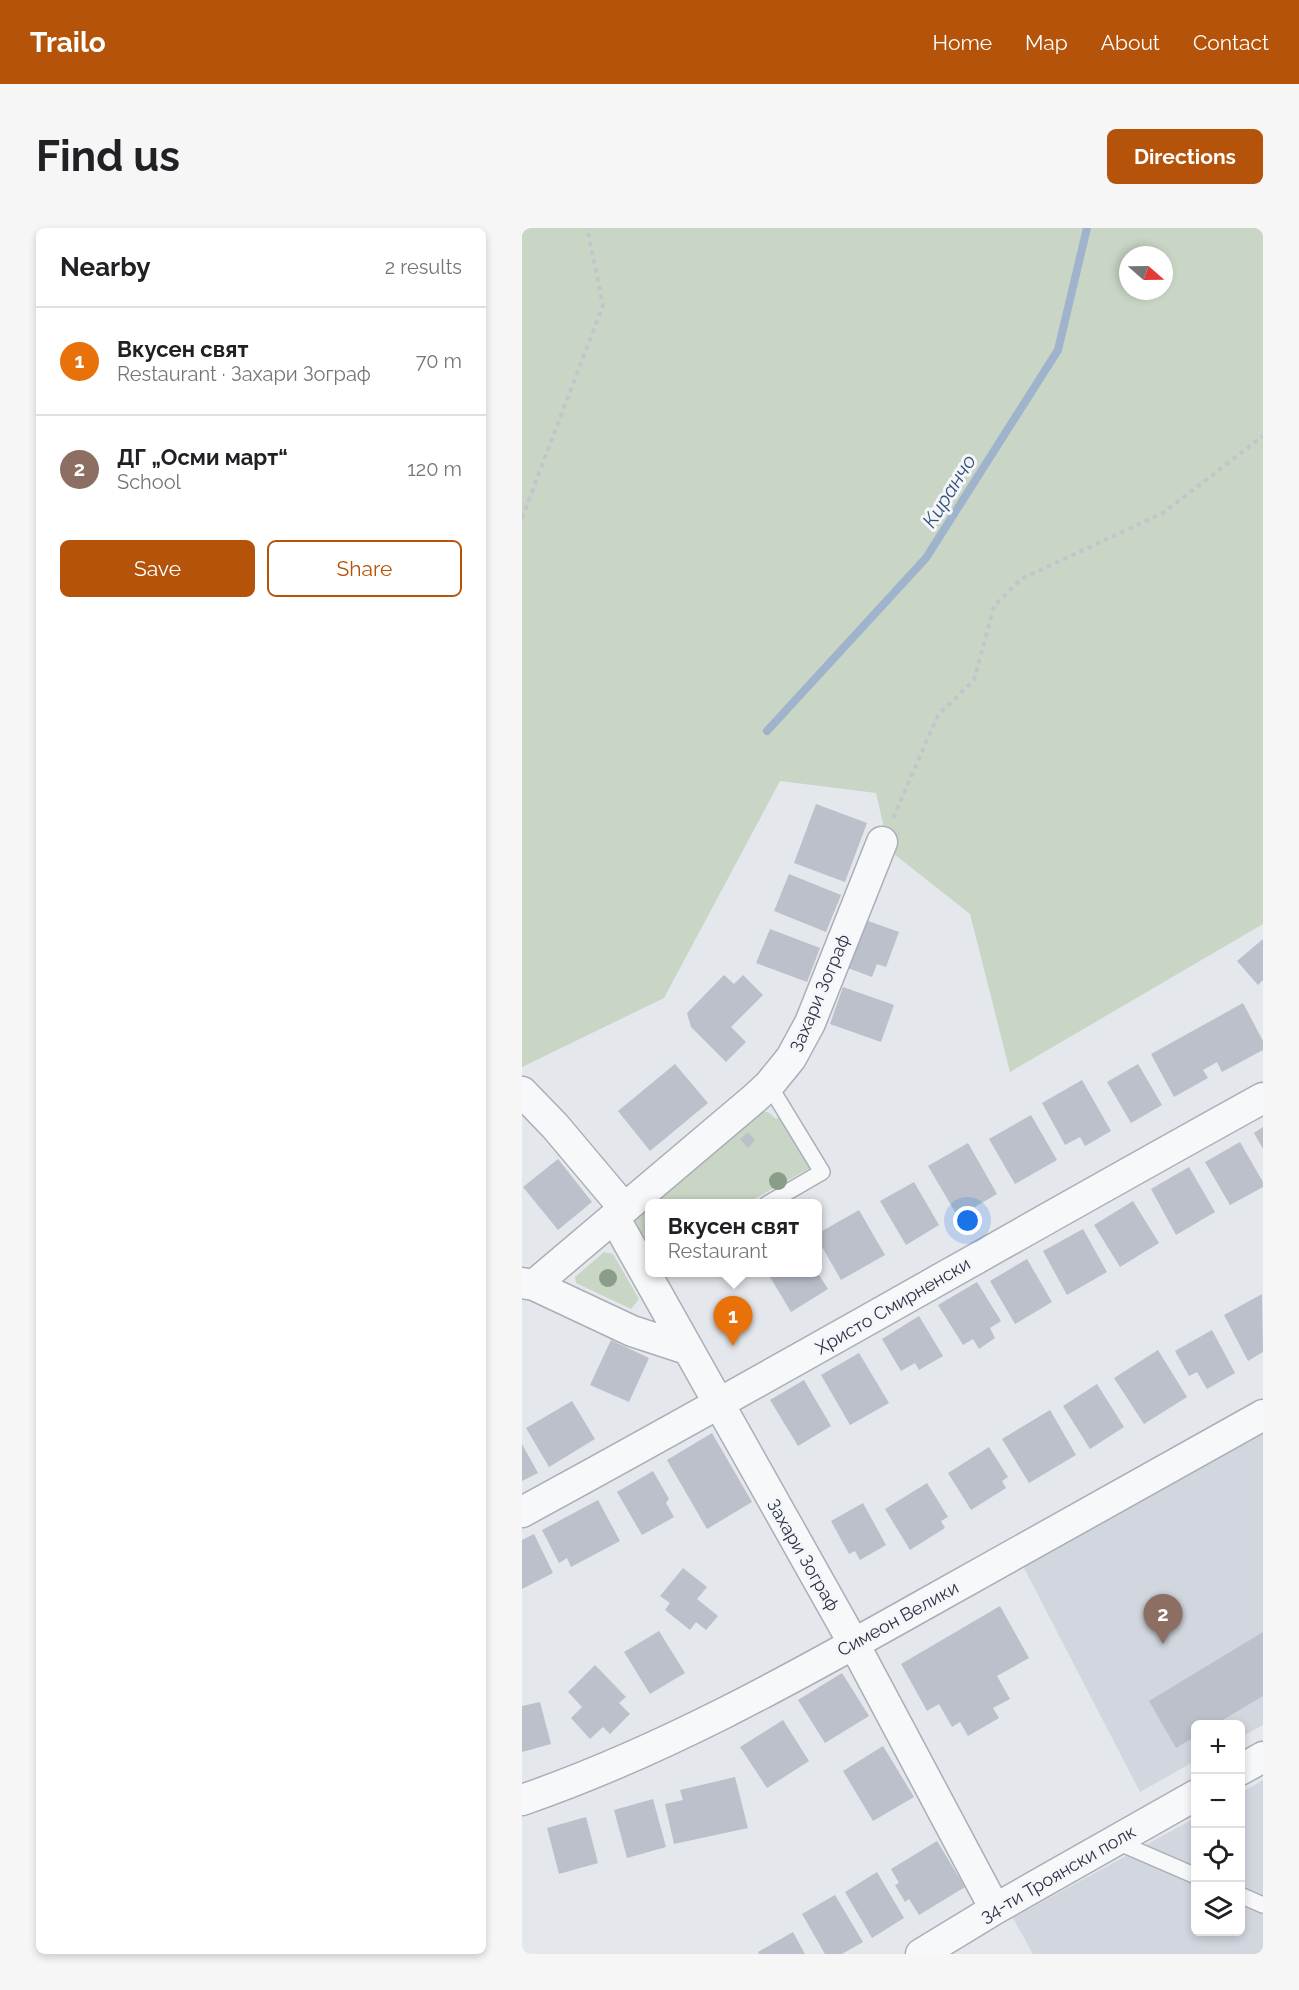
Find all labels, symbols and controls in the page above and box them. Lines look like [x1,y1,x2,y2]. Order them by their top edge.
text: Trailo [30,26,106,59]
text: Home [933,30,992,55]
text: Map [1025,30,1068,55]
text: About [1101,30,1160,55]
text: Contact [1193,30,1269,55]
button: Directions [1107,129,1263,184]
text: Find us [36,132,180,181]
north arrow [1119,246,1173,300]
text: Nearby [60,252,150,282]
text: 2 results [385,255,462,279]
text: Вкусен свят [117,336,248,362]
text: 1 [75,349,84,373]
text: 70 m [416,349,462,373]
text: Restaurant · Захари Зограф [117,362,371,386]
text: ДГ „Осми март“ [117,444,288,470]
water label: Киранчо [917,450,981,532]
text: 2 [74,457,85,481]
text: 120 m [407,457,462,481]
text: School [117,470,181,494]
button: Save [60,540,255,597]
button: Share [267,540,462,597]
street label: Захари Зограф [785,931,854,1055]
popup [645,1199,822,1277]
your location [953,1206,982,1235]
text: Вкусен свят [668,1213,799,1239]
text: Restaurant [668,1239,768,1263]
street label: Христо Смирненски [812,1253,974,1358]
pin: 1 [714,1296,752,1346]
street label: Захари Зограф [763,1495,844,1615]
street label: Симеон Велики [833,1577,962,1661]
pin: 2 [1144,1594,1182,1644]
map controls [1191,1720,1245,1936]
button: + [1191,1720,1245,1774]
button: − [1191,1774,1245,1828]
street label: 34-ти Троянски полк [976,1821,1139,1927]
button: locate [1191,1828,1245,1882]
button: layers [1191,1882,1245,1936]

